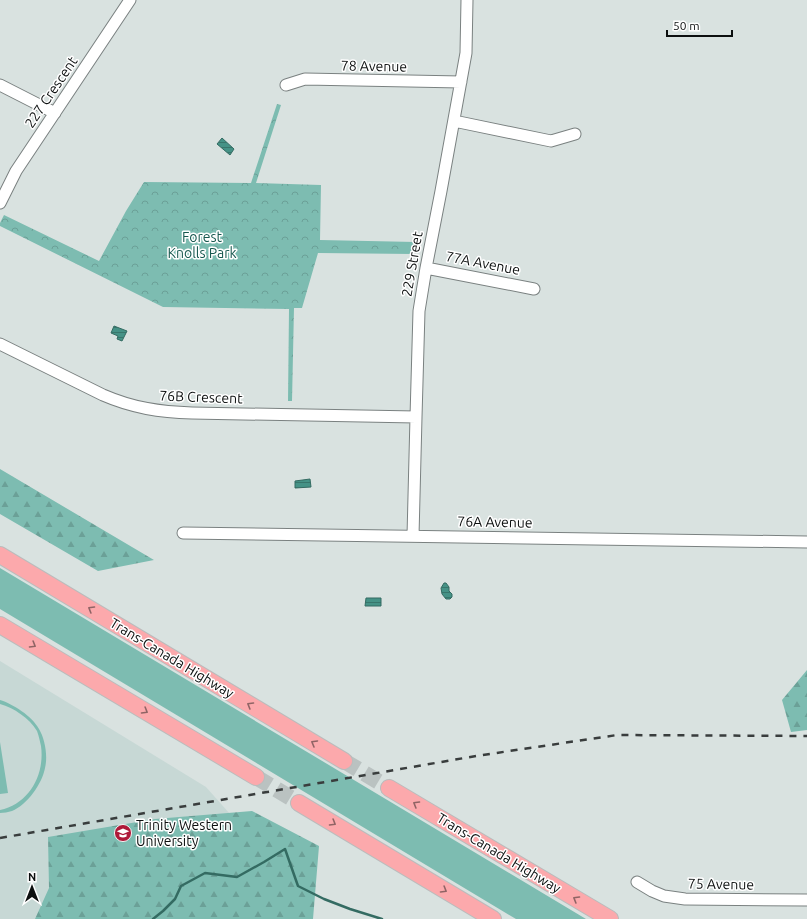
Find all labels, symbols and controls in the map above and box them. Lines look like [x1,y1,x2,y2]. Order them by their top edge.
scale bar [667,12,732,38]
text: 50 m [673,19,700,32]
street label: 227 Crescent [21,53,81,131]
street label: 78 Avenue [341,57,407,75]
park label: Forest Knolls Park [167,229,237,261]
street label: 229 Street [398,230,426,298]
street label: 77A Avenue [445,248,521,278]
street label: 76B Crescent [159,388,243,406]
street label: 76A Avenue [457,513,533,531]
one-way arrow [88,607,95,614]
street label: Trans-Canada Highway [107,615,237,701]
one-way arrow [29,640,37,647]
one-way arrow [247,702,254,709]
one-way arrow [141,707,148,714]
one-way arrow [311,740,318,747]
one-way arrow [413,801,420,808]
street label: Trans-Canada Highway [434,810,564,896]
place label: Trinity Western University [136,817,232,849]
one-way arrow [329,819,336,826]
school or university icon: Trinity Western University [113,823,133,843]
north arrow [12,867,52,907]
text: N [28,871,36,883]
street label: 75 Avenue [688,875,754,893]
one-way arrow [440,885,447,893]
one-way arrow [573,896,580,904]

